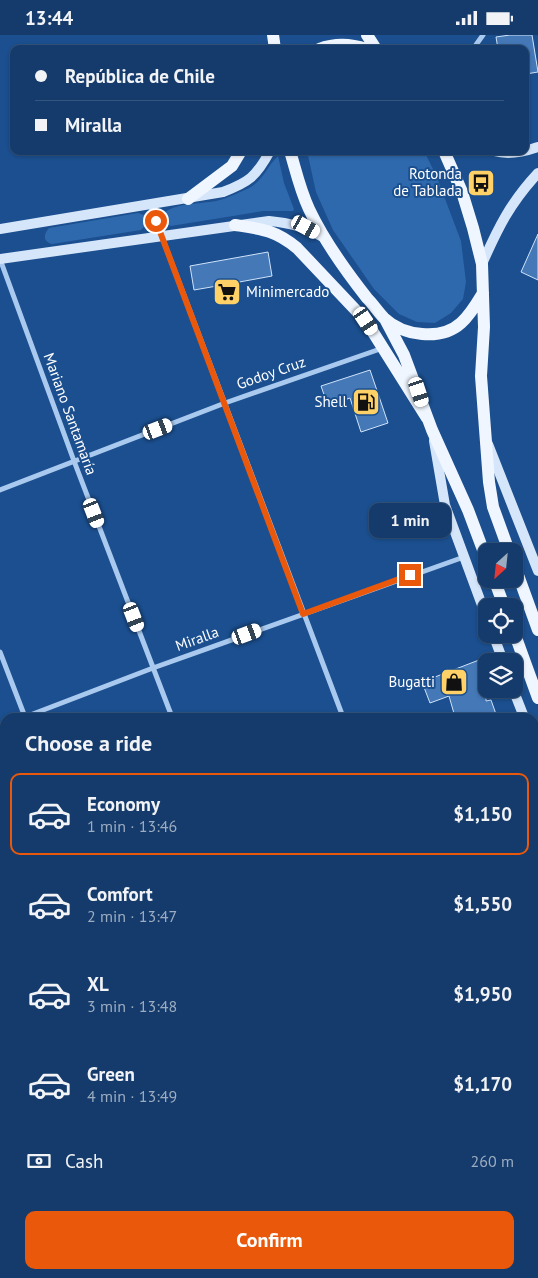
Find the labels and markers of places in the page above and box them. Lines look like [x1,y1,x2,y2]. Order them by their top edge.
place label: Rotonda de Tablada [393,164,462,200]
bus stop icon: Rotonda de Tablada [466,168,496,198]
supermarket icon: Minimercado [212,277,242,307]
place label: Minimercado [246,282,329,301]
fuel station icon: Shell [351,387,381,417]
place label: Shell [314,392,348,411]
shop icon: Bugatti [439,667,469,697]
place label: Bugatti [388,672,435,691]

